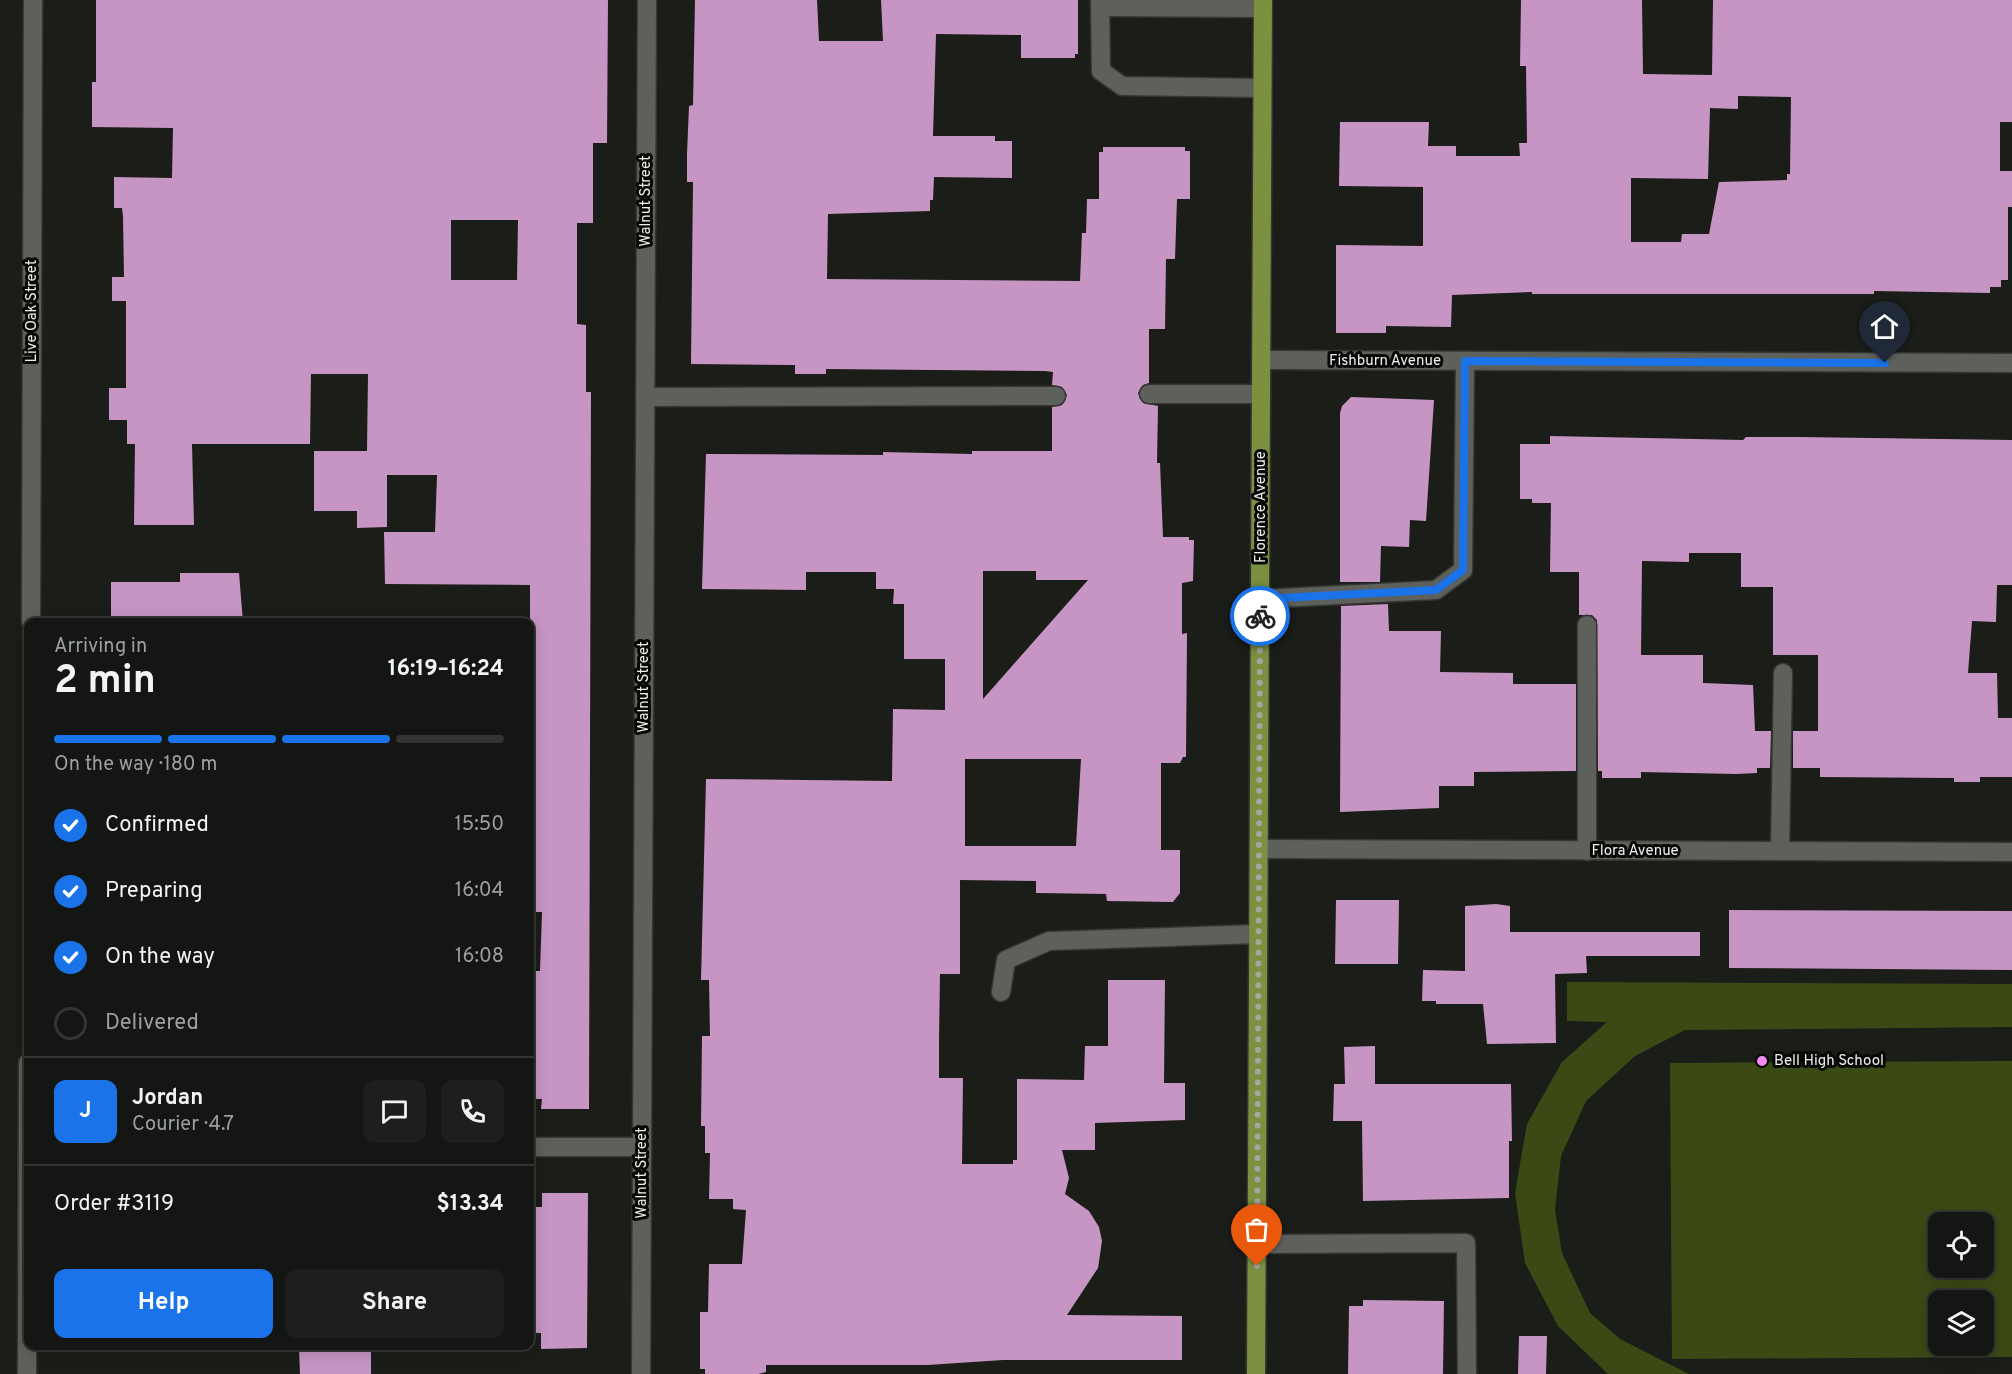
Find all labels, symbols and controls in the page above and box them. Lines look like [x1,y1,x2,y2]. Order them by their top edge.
street label: Walnut Street [637,155,656,247]
street label: Live Oak Street [23,260,42,362]
pin [1859,301,1910,363]
icon: home [1868,310,1901,343]
street label: Fishburn Avenue [1329,352,1441,371]
street label: Florence Avenue [1252,451,1271,563]
courier [1230,586,1290,646]
icon: bike [1244,600,1277,633]
text: Arriving in [54,634,147,660]
street label: Walnut Street [635,641,654,733]
text: 16:19–16:24 [388,656,504,683]
text: 2 min [54,658,156,707]
text: On the way · 180 m [54,752,217,778]
icon: check [54,809,87,842]
text: Confirmed [105,812,209,839]
text: 15:50 [454,812,504,838]
street label: Flora Avenue [1591,842,1679,861]
icon: check [54,875,87,908]
text: Preparing [105,878,203,905]
text: 16:04 [455,878,504,904]
icon: check [54,941,87,974]
text: On the way [105,944,215,971]
text: 16:08 [455,944,504,970]
text: Delivered [105,1010,199,1037]
place label: Bell High School [1774,1052,1884,1071]
marker: Bell High School [1755,1054,1769,1068]
button: chat [363,1080,426,1143]
button: phone [441,1080,504,1143]
text: Jordan [132,1085,203,1112]
text: J [79,1098,92,1125]
text: Courier · 4.7 [132,1112,234,1138]
street label: Walnut Street [633,1127,652,1219]
text: Order #3119 [54,1191,174,1218]
text: $13.34 [437,1191,504,1218]
pin [1231,1204,1282,1266]
map controls [1928,1212,1994,1356]
button: locate [1928,1212,1994,1278]
icon: bag [1240,1213,1273,1246]
button: Help [54,1269,273,1338]
button: Share [285,1269,504,1338]
button: layers [1928,1290,1994,1356]

